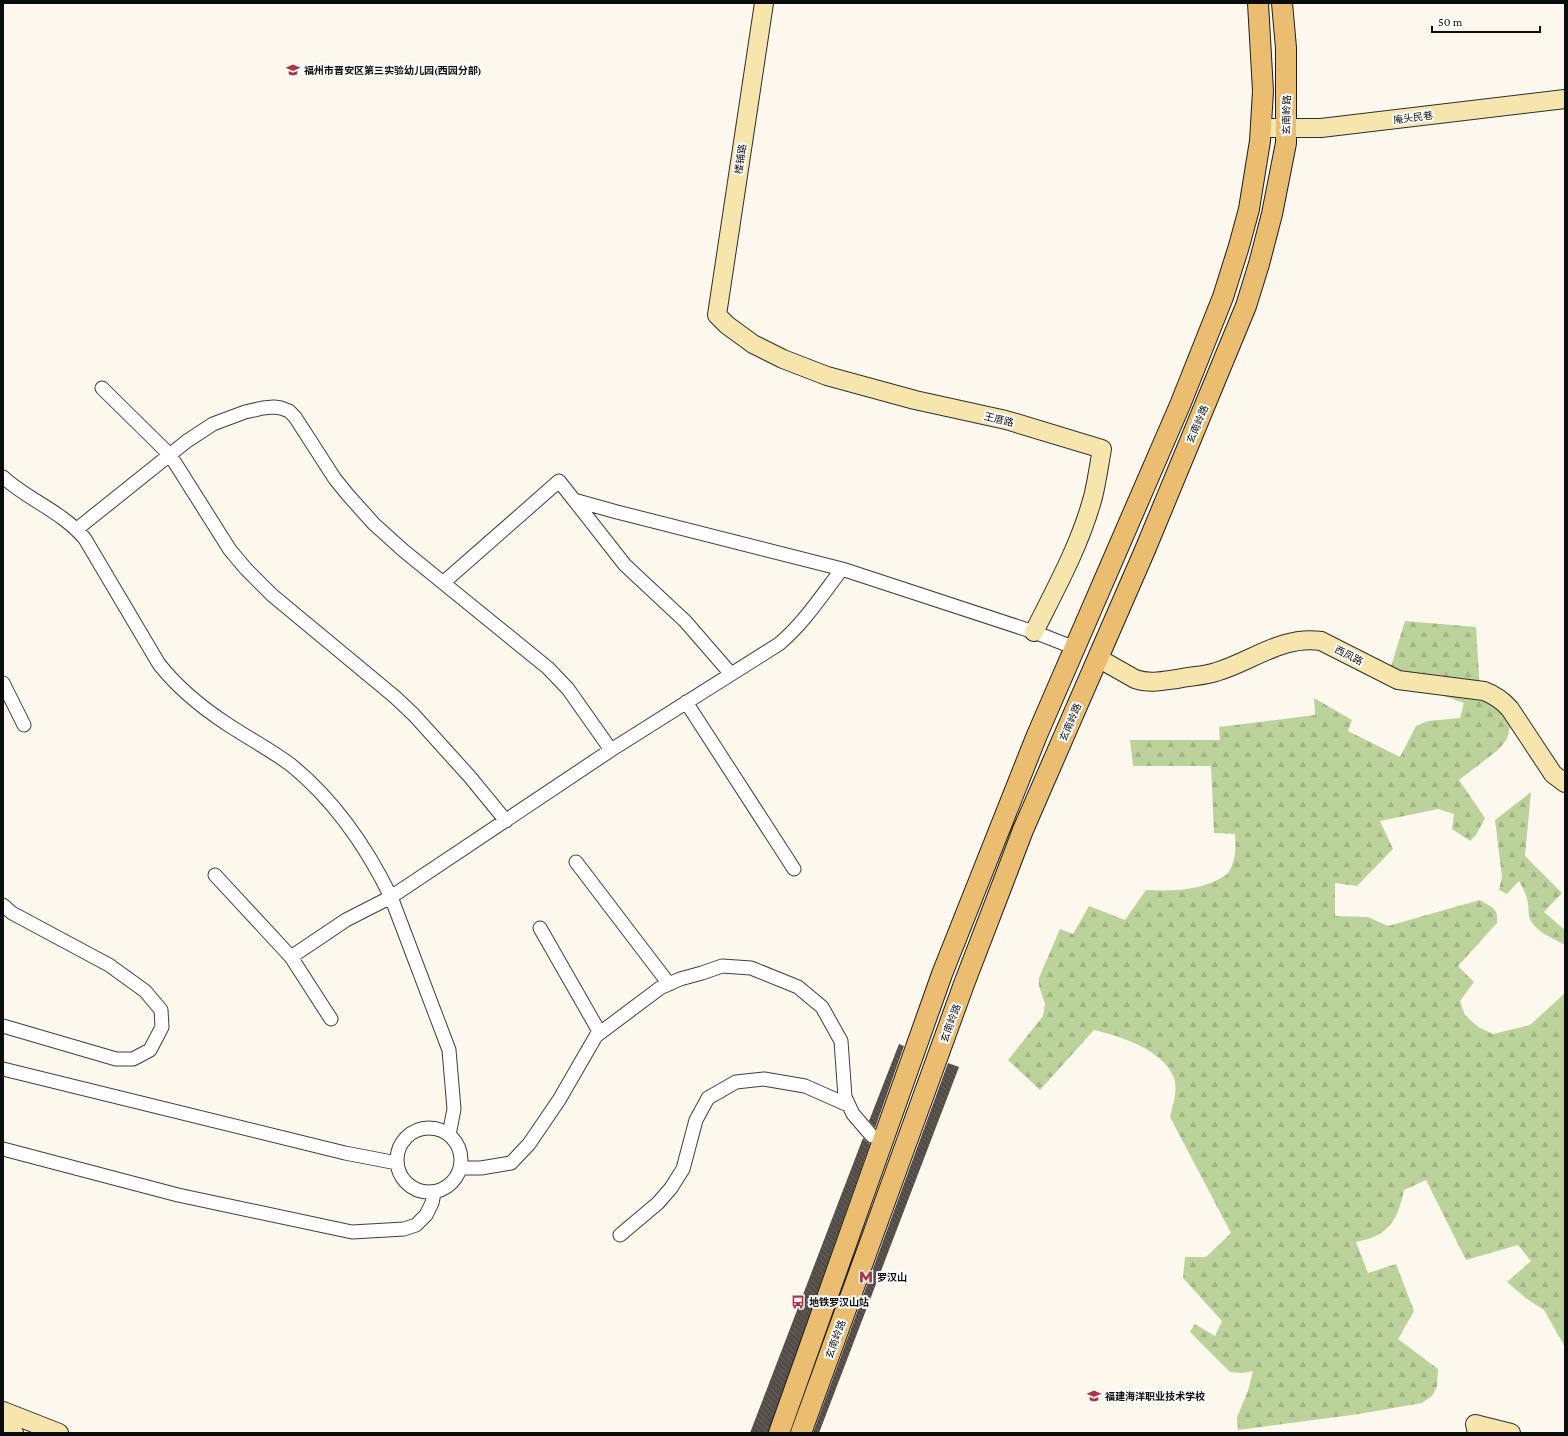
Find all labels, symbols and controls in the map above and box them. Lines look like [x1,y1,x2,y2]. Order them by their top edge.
scale bar [1432,8,1540,34]
text: 50 m [1438,15,1463,29]
school or university icon: 福州市晋安区第三实验幼儿园(西园分部) [285,62,301,78]
place label: 福州市晋安区第三实验幼儿园(西园分部) [304,64,482,77]
street label: 玄南岭路 [1281,95,1292,135]
street label: 庵头民巷 [1393,110,1434,125]
street label: 楼铺路 [733,143,748,175]
street label: 玄南岭路 [1185,404,1210,445]
street label: 王厝路 [983,411,1015,428]
street label: 西凤路 [1333,644,1365,667]
street label: 玄南岭路 [1058,702,1083,743]
street label: 玄南岭路 [938,1002,962,1044]
metro station icon: 罗汉山 [858,1269,874,1285]
place label: 罗汉山 [877,1272,907,1283]
bus stop icon: 地铁罗汉山站 [790,1294,806,1310]
place label: 地铁罗汉山站 [809,1297,869,1308]
street label: 玄南岭路 [823,1318,847,1360]
school or university icon: 福建海洋职业技术学校 [1086,1388,1102,1404]
place label: 福建海洋职业技术学校 [1105,1390,1205,1402]

